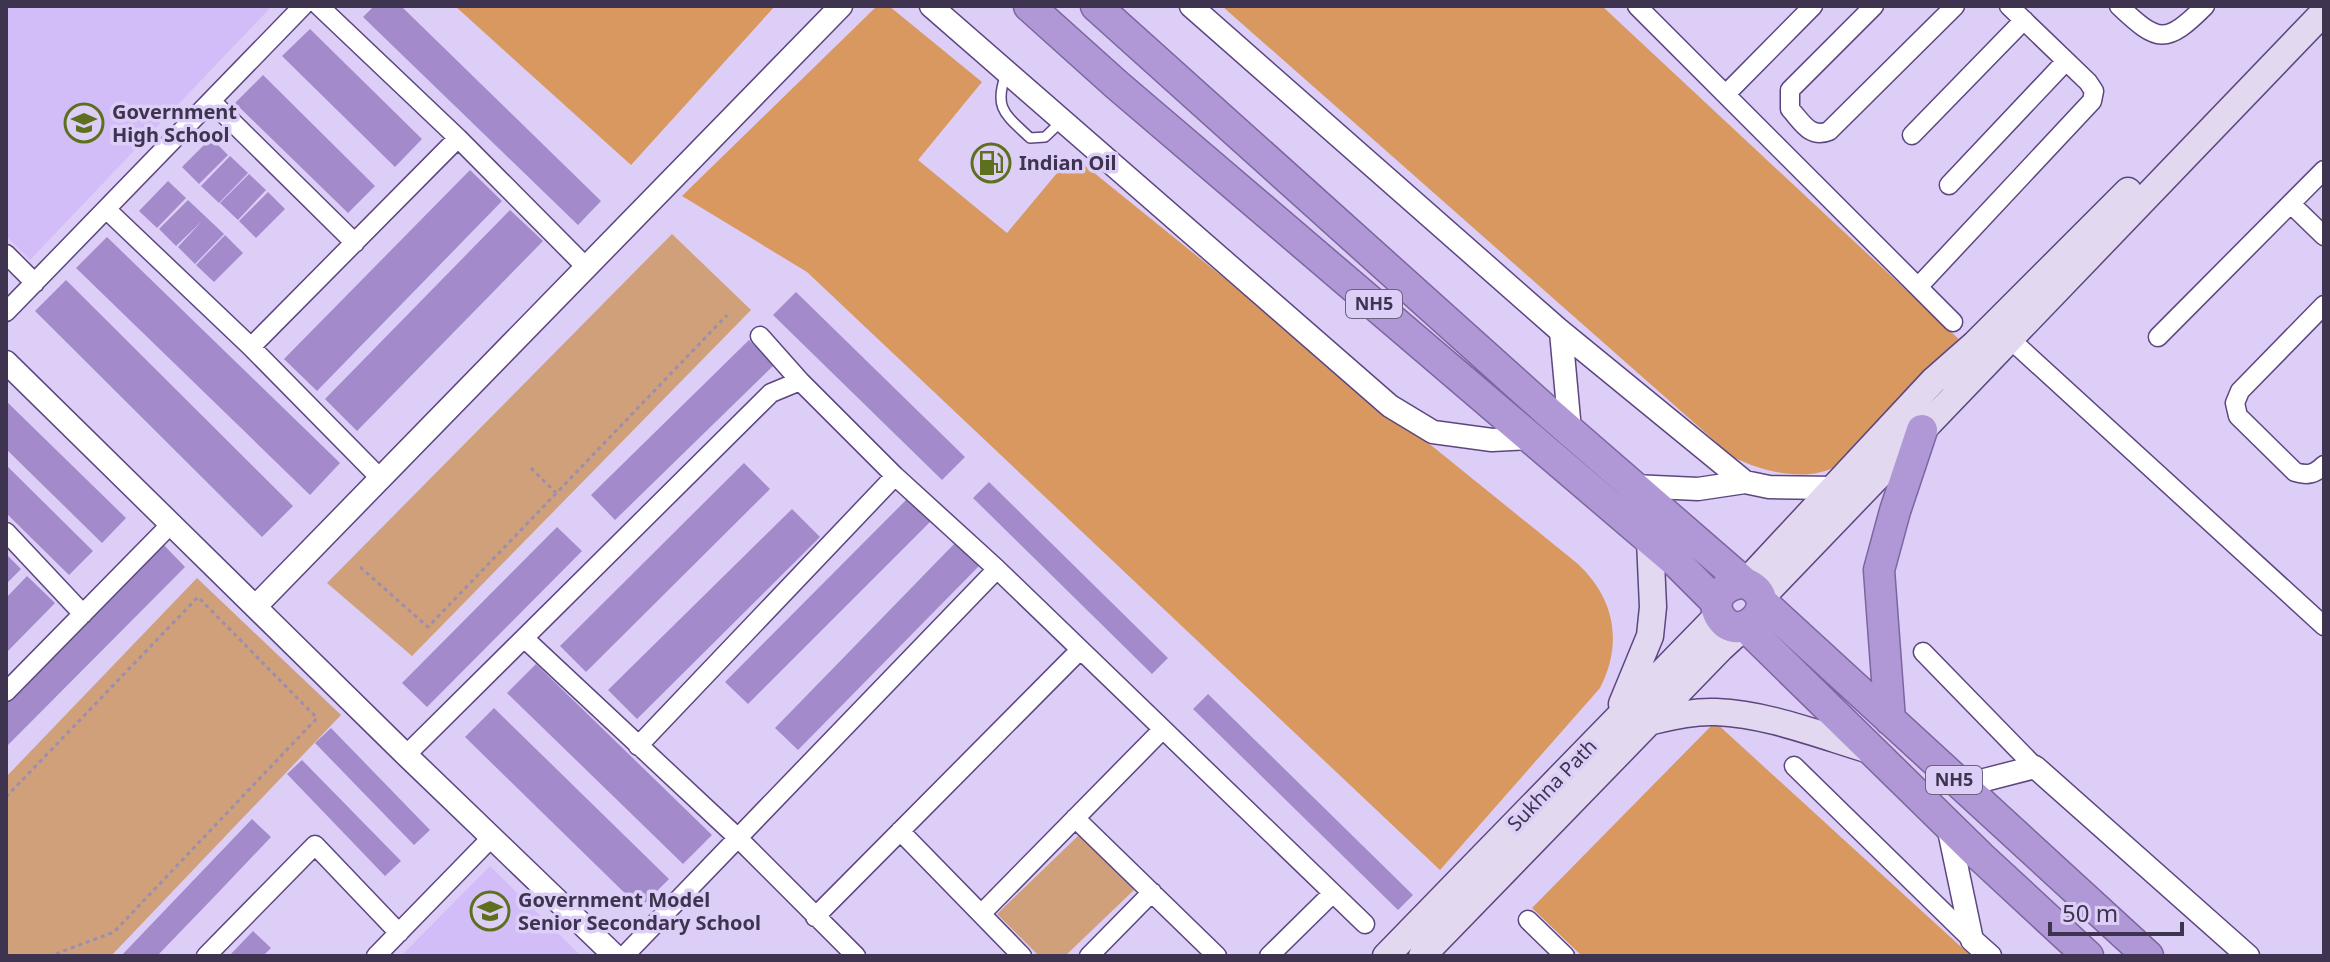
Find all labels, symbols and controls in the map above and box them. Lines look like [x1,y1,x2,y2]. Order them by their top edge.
place label: Government High School [112,98,237,148]
school or university icon: Government High School [63,102,105,144]
fuel station icon: Indian Oil [970,142,1012,184]
place label: Indian Oil [1019,149,1116,176]
road number: NH5 [1346,290,1402,318]
street label: Sukhna Path [1501,733,1602,836]
road number: NH5 [1926,766,1982,794]
place label: Government Model Senior Secondary School [518,886,761,936]
scale bar [2050,886,2182,936]
school or university icon: Government Model Senior Secondary School [469,890,511,932]
text: 50 m [2062,896,2118,929]

